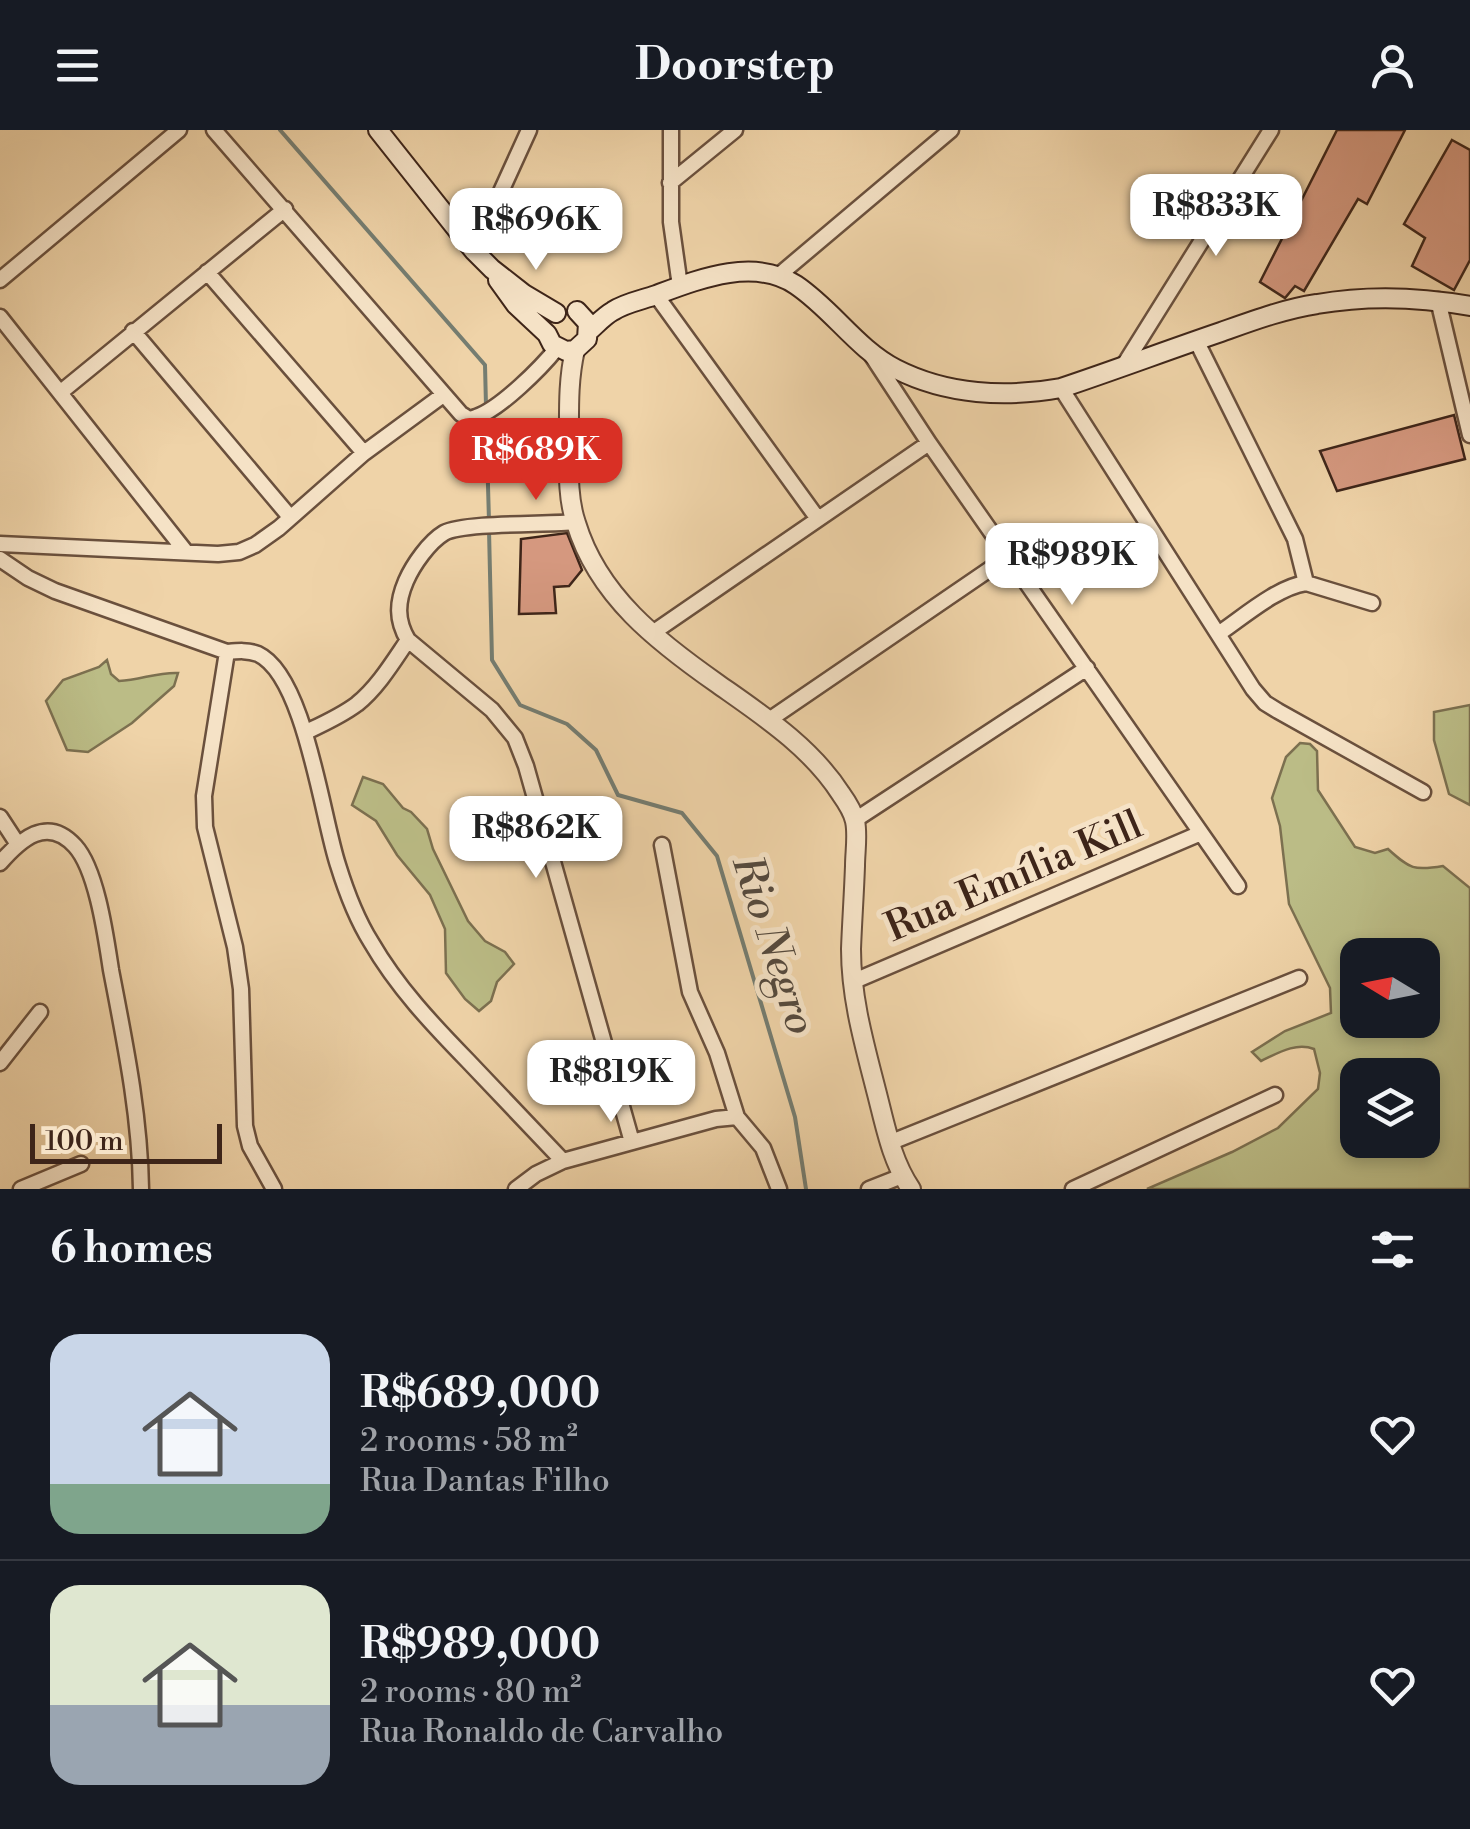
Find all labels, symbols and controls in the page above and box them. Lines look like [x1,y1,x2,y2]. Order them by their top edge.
text: Doorstep [635,37,835,94]
icon: menu [50,38,105,93]
icon: person [1365,38,1420,93]
pin: R$833K [1135,174,1297,259]
text: R$833K [1152,186,1280,226]
pin: R$696K [455,188,617,273]
text: R$696K [471,200,601,240]
pin: R$689K [455,418,617,503]
text: R$689K [471,430,601,470]
pin: R$989K [991,523,1153,608]
text: R$989K [1007,535,1137,575]
pin: R$862K [455,796,617,881]
street label: Rua Emília Kill [878,800,1150,954]
text: R$862K [471,808,601,848]
water label: Rio Negro [719,848,827,1041]
north arrow [1340,938,1440,1038]
map controls [1340,938,1440,1158]
pin: R$819K [530,1040,692,1125]
text: R$819K [549,1052,673,1092]
button: layers [1340,1058,1440,1158]
scale bar [30,1119,222,1164]
text: 100 m [45,1124,124,1159]
icon: filters [1365,1222,1420,1277]
text: 6 homes [50,1223,213,1276]
text: R$689,000 [360,1368,600,1421]
icon: home [130,1374,250,1494]
icon: heart [1365,1407,1420,1462]
text: 2 rooms · 58 m² [360,1421,578,1461]
text: Rua Dantas Filho [360,1461,610,1501]
text: R$989,000 [360,1619,600,1672]
icon: home [130,1625,250,1745]
icon: heart [1365,1658,1420,1713]
text: 2 rooms · 80 m² [360,1672,581,1712]
text: Rua Ronaldo de Carvalho [360,1712,723,1752]

